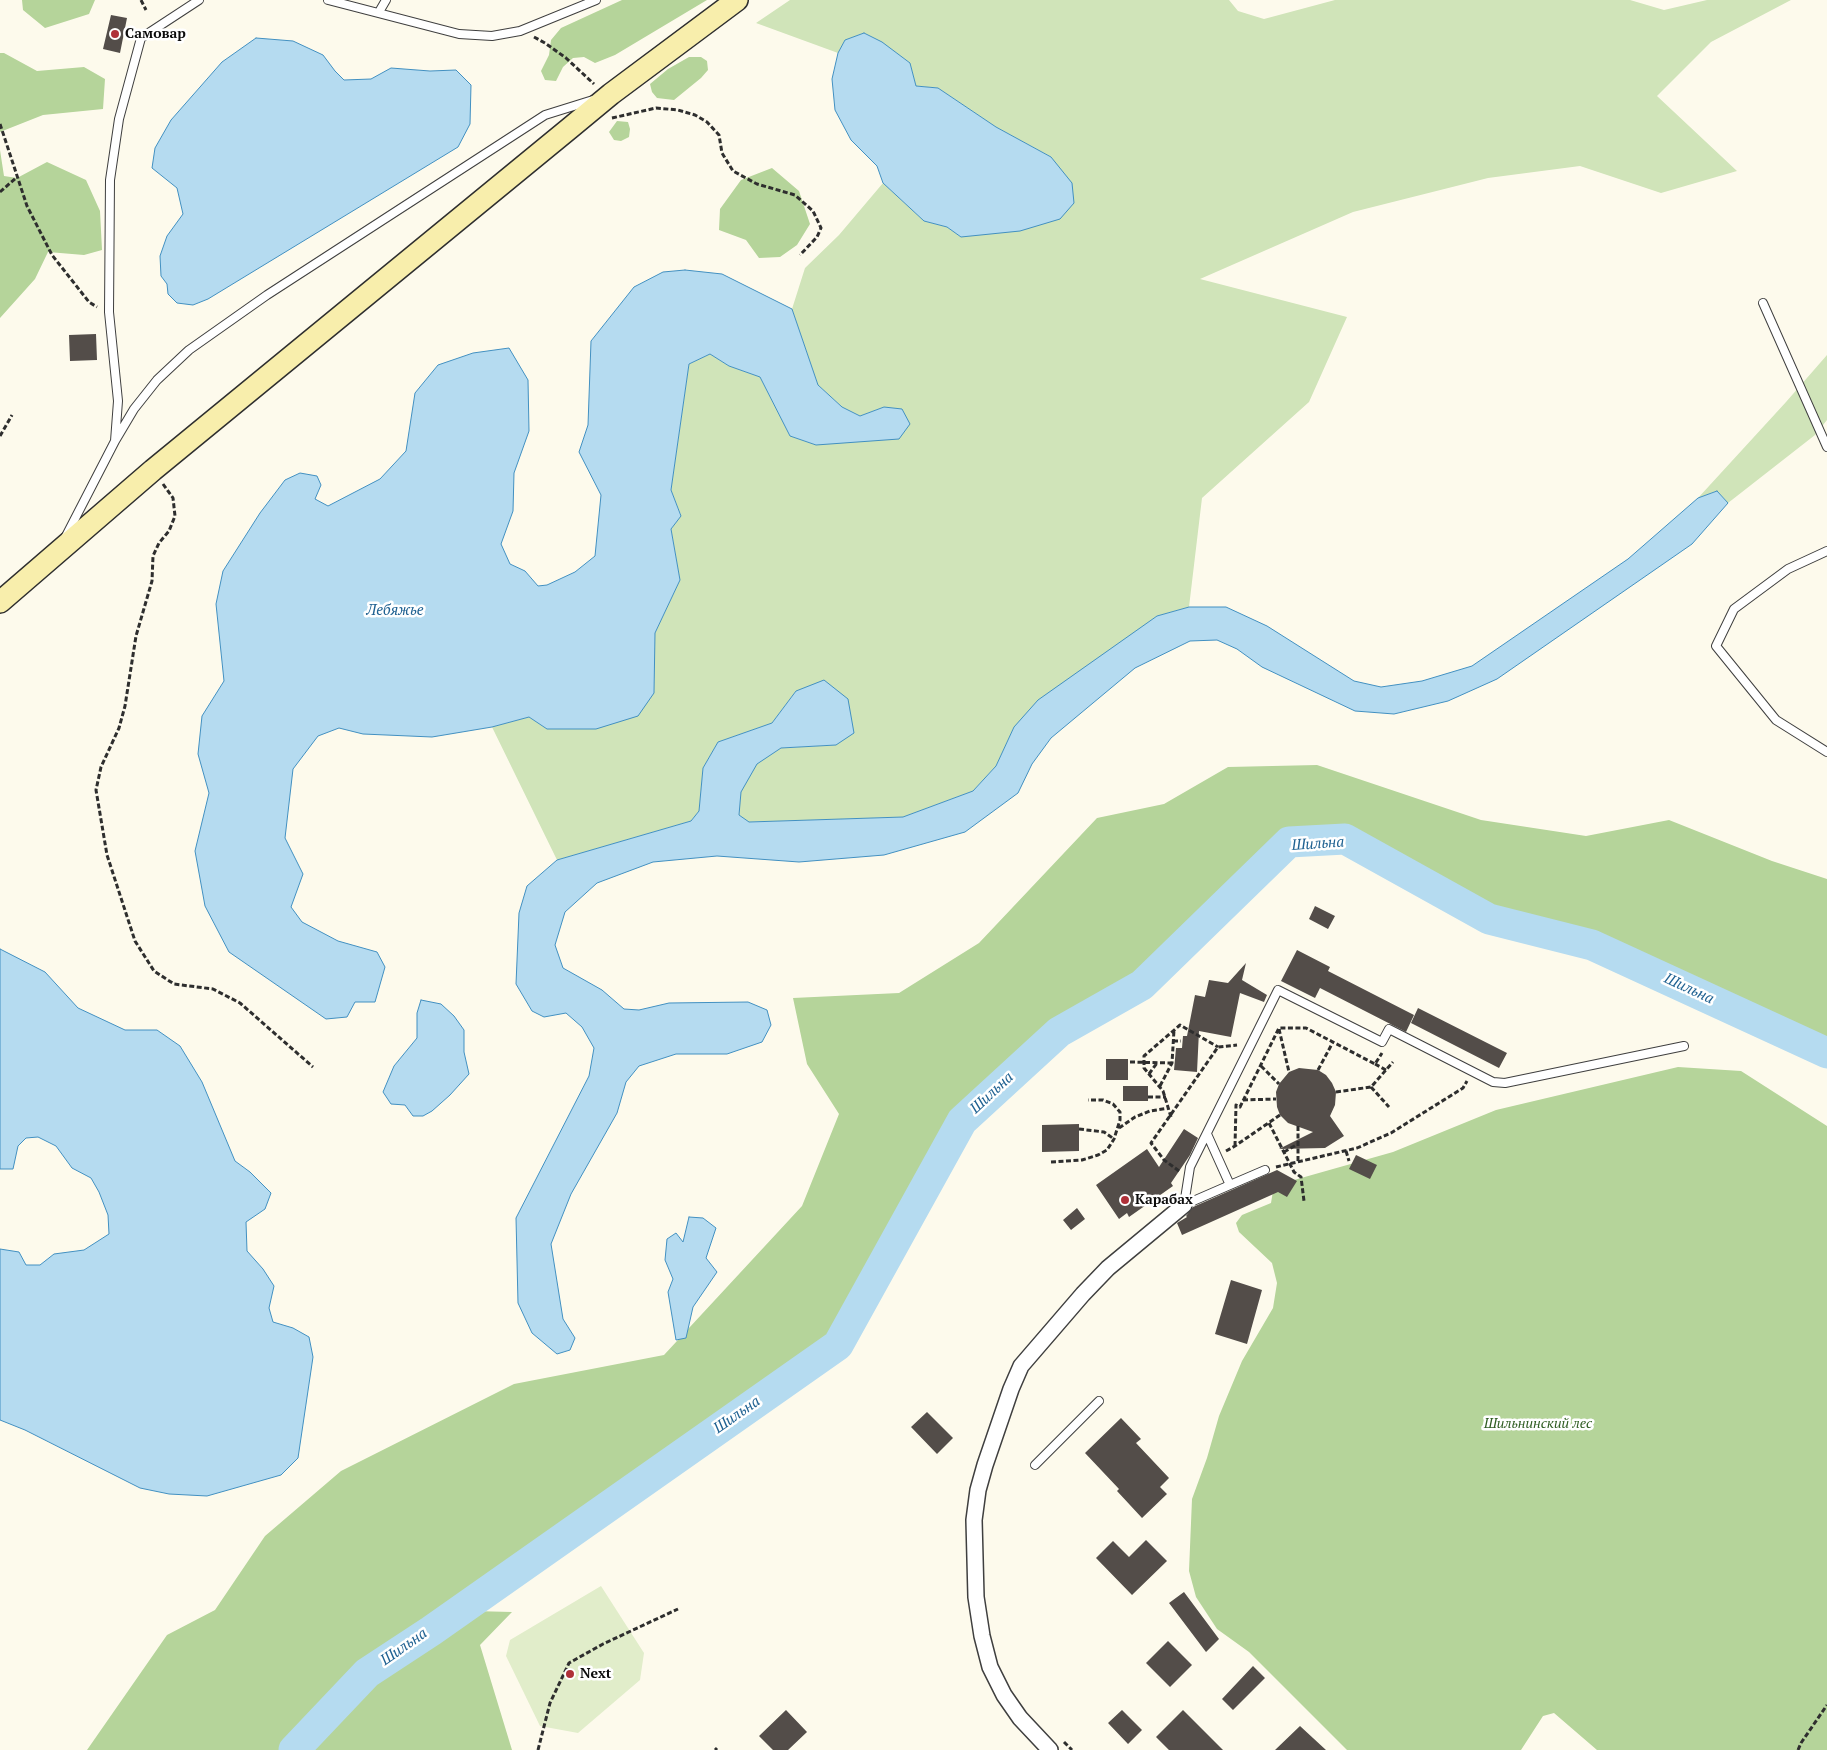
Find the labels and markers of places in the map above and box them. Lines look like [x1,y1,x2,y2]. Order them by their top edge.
place label: Самовар [125,26,186,42]
marker: Самовар [109,28,121,40]
place label: Карабах [1135,1192,1193,1208]
marker: Карабах [1119,1194,1131,1206]
place label: Next [580,1666,611,1682]
marker: Next [564,1668,576,1680]

